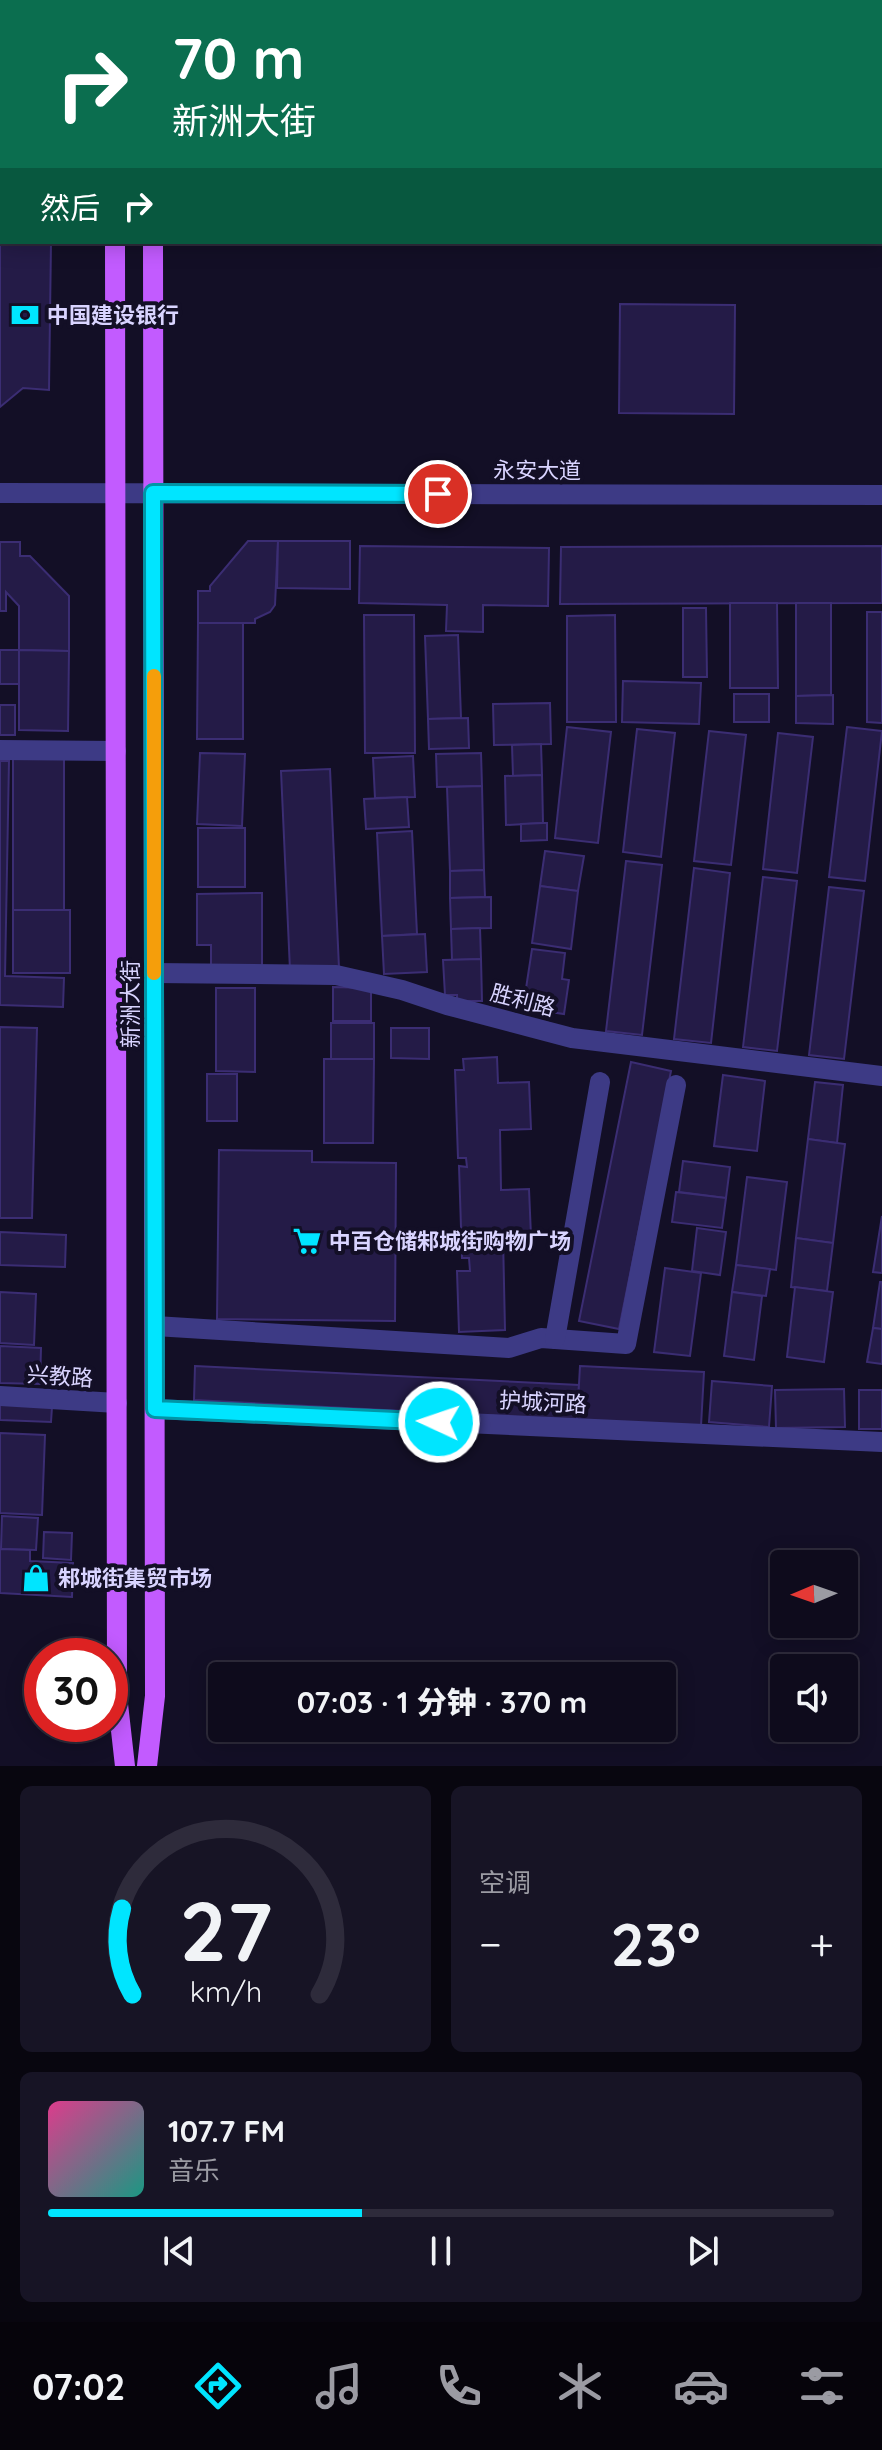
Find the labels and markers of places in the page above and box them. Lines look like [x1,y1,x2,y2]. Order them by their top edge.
bank icon: 中国建设银行 [10,300,40,330]
place label: 中国建设银行 [47,301,179,329]
pin [404,460,472,528]
supermarket icon: 中百仓储邾城街购物广场 [292,1226,322,1256]
place label: 中百仓储邾城街购物广场 [329,1227,571,1255]
shop icon: 邾城街集贸市场 [21,1563,51,1593]
place label: 邾城街集贸市场 [58,1564,212,1592]

